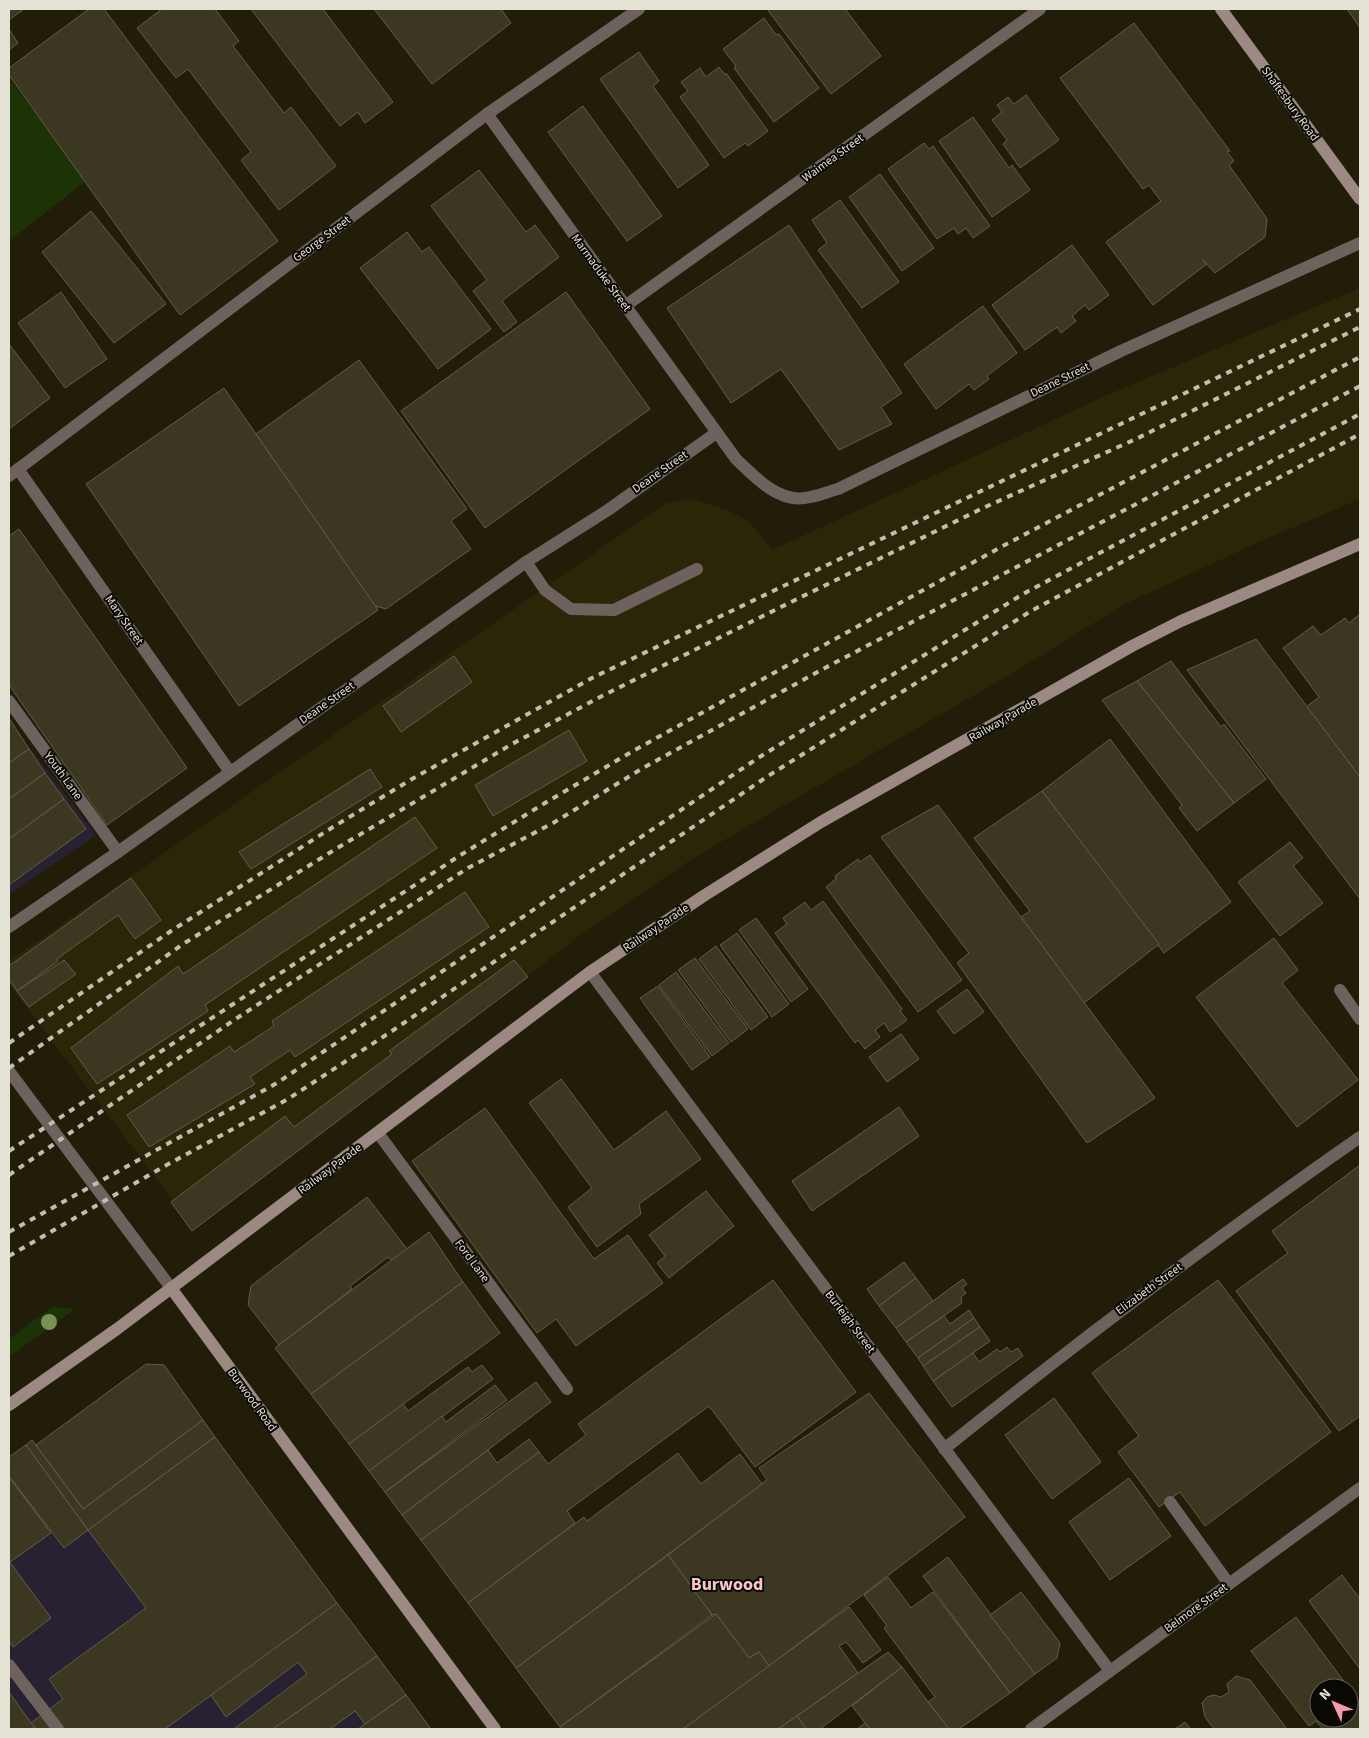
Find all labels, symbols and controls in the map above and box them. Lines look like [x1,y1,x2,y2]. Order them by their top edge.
street label: Shaftesbury Road [1257,63,1323,145]
street label: Waimea Street [799,130,867,186]
street label: George Street [290,212,354,266]
street label: Marmaduke Street [567,231,635,315]
street label: Deane Street [1027,358,1093,402]
street label: Deane Street [629,447,691,497]
street label: Mary Street [101,592,147,648]
street label: Deane Street [296,678,358,728]
street label: Railway Parade [966,694,1040,746]
street label: Youth Lane [39,748,86,804]
street label: Railway Parade [620,900,692,956]
street label: Railway Parade [294,1139,366,1199]
street label: Ford Lane [450,1236,494,1286]
street label: Elizabeth Street [1112,1259,1186,1319]
street label: Burleigh Street [821,1287,879,1357]
street label: Burwood Road [223,1365,281,1435]
district label: Burwood [691,1572,763,1597]
street label: Belmore Street [1161,1579,1231,1637]
north arrow [1309,1678,1359,1728]
text: N [1315,1684,1336,1705]

